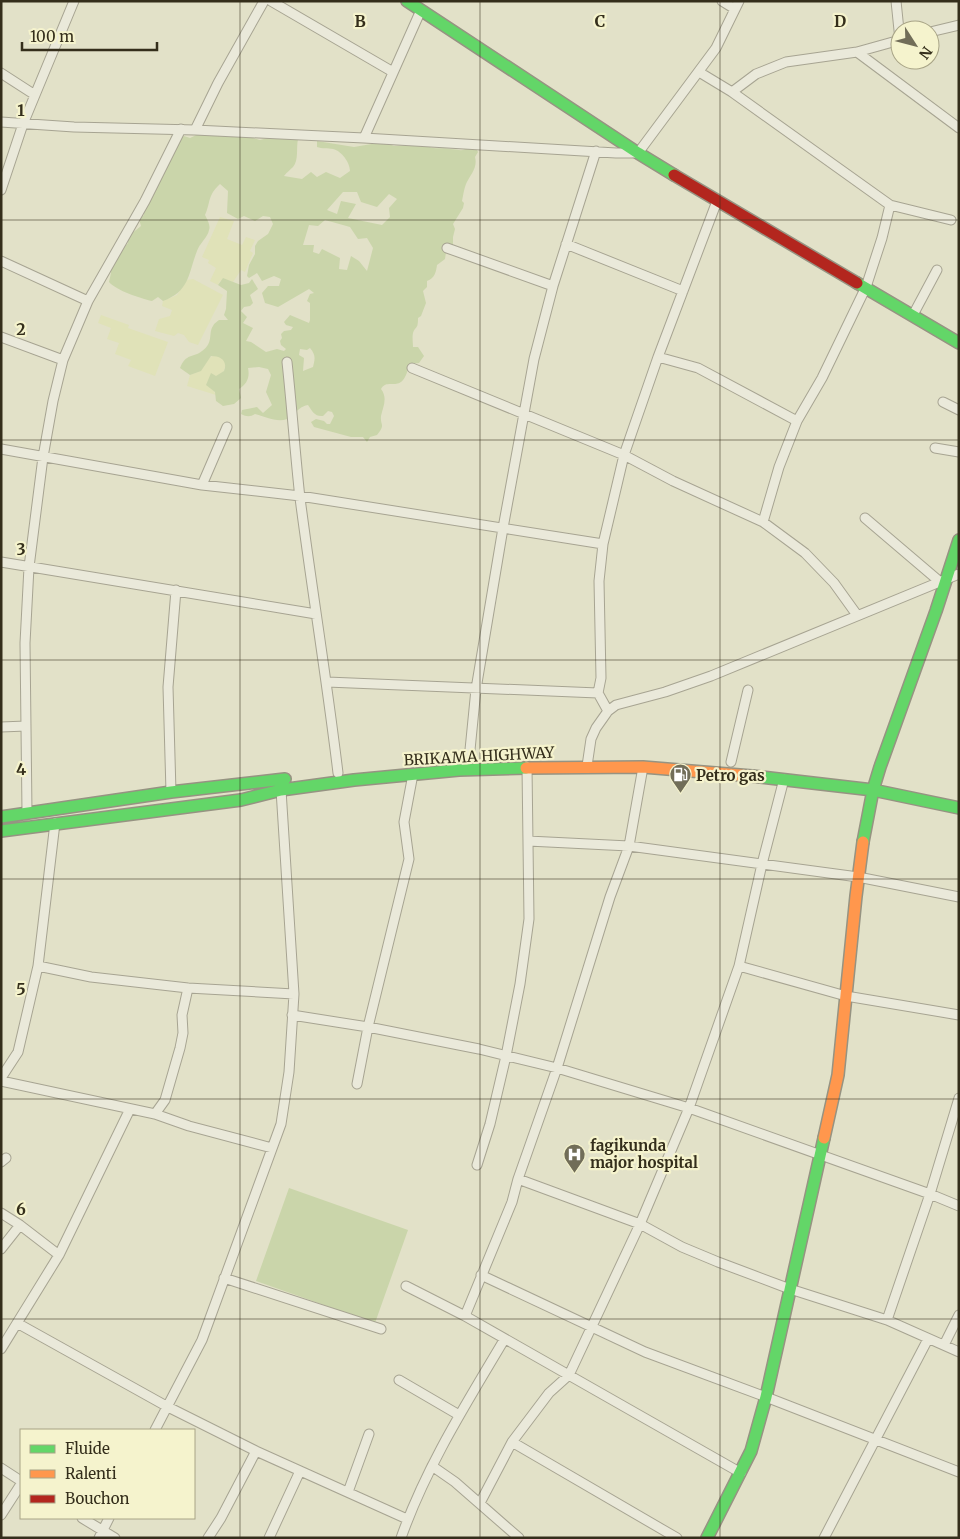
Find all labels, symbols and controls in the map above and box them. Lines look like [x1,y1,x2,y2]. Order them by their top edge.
text: B [354,11,366,31]
text: C [595,11,605,31]
text: D [834,11,846,31]
scale bar [22,20,158,52]
north arrow [890,20,940,70]
text: 100 m [30,27,74,46]
text: N [915,43,936,62]
text: 1 [17,100,25,120]
text: 2 [16,319,26,339]
text: 3 [16,539,26,559]
street label: BRIKAMA HIGHWAY [403,743,555,769]
text: 4 [16,759,26,779]
fuel station icon: Petro gas [668,763,692,794]
place label: Petro gas [696,766,765,785]
text: 5 [16,979,26,999]
place label: fagikunda major hospital [590,1136,698,1172]
hospital icon: fagikunda major hospital [562,1142,586,1173]
text: 6 [16,1199,26,1219]
legend [20,1429,195,1519]
text: Fluide [65,1439,110,1458]
text: Ralenti [65,1464,117,1483]
text: Bouchon [65,1489,129,1508]

